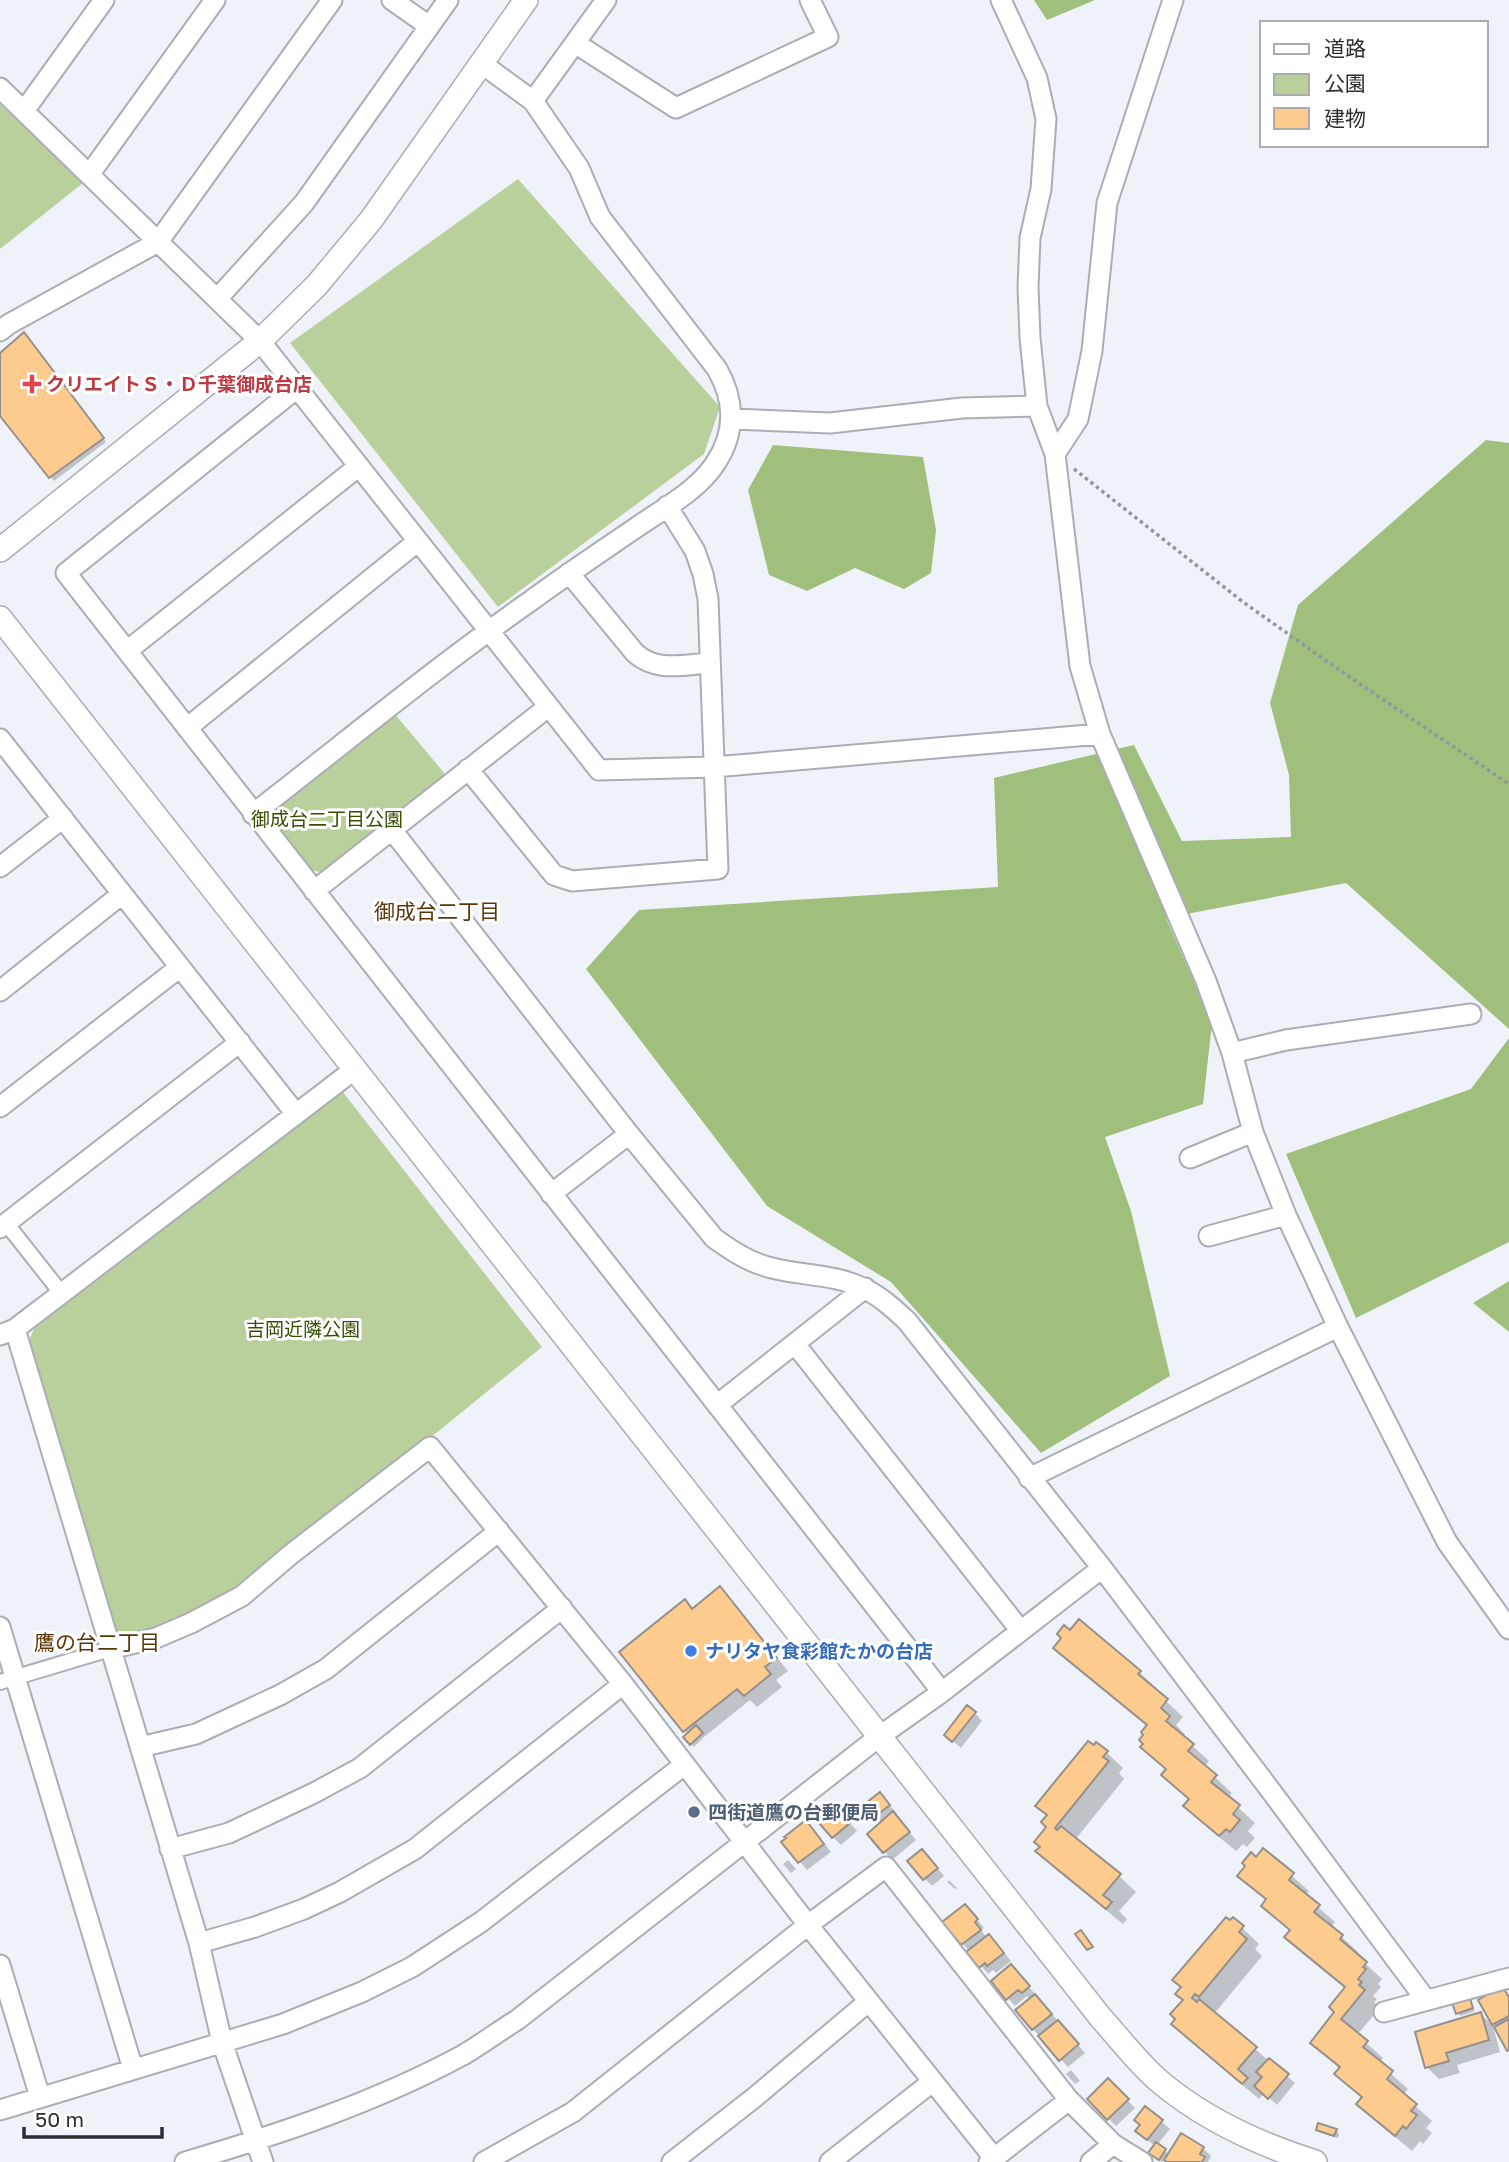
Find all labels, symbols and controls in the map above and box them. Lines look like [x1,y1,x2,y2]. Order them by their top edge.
legend [1260,21,1488,147]
text: 道路 [1324,35,1366,61]
text: 公園 [1324,70,1366,96]
text: 建物 [1324,105,1366,131]
place label: クリエイトＳ・Ｄ千葉御成台店 [46,372,312,395]
marker: クリエイトＳ・Ｄ千葉御成台店 [24,376,40,392]
park label: 御成台二丁目公園 [251,807,403,830]
district label: 御成台二丁目 [374,898,500,924]
park label: 吉岡近隣公園 [246,1317,360,1340]
district label: 鷹の台二丁目 [34,1629,160,1655]
place label: ナリタヤ食彩館たかの台店 [705,1639,933,1662]
marker: ナリタヤ食彩館たかの台店 [683,1643,699,1659]
place label: 四街道鷹の台郵便局 [708,1800,879,1823]
marker: 四街道鷹の台郵便局 [686,1804,702,1820]
scale bar [24,2096,163,2140]
text: 50 m [35,2106,84,2132]

